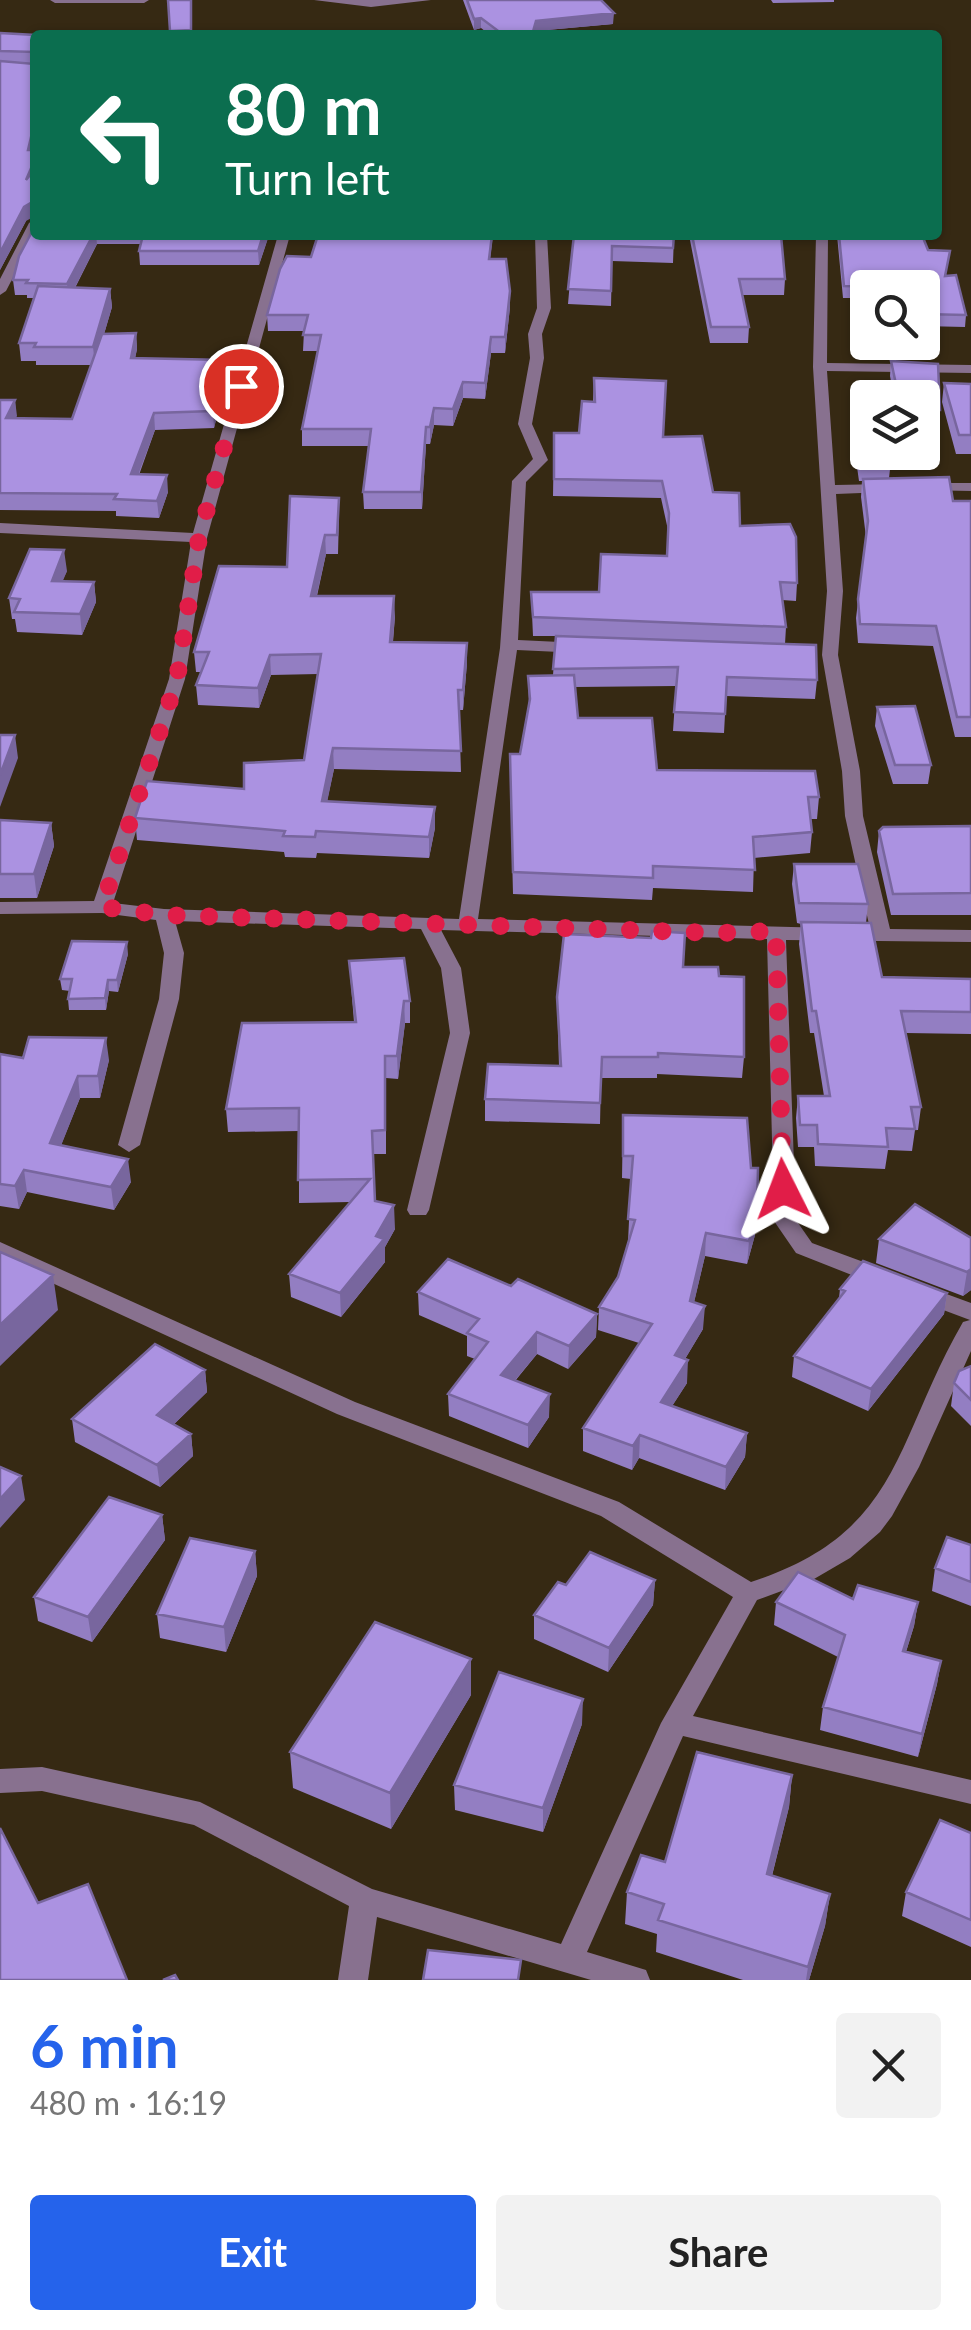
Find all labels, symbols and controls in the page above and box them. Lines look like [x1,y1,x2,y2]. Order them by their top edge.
text: 80 m [225,66,382,150]
icon: left [60,70,190,200]
text: Turn left [225,151,390,205]
map controls [850,270,940,470]
button: search [850,270,940,360]
pin [199,344,284,429]
icon: arrive [214,359,269,414]
button: layers [850,380,940,470]
position arrow [731,1137,835,1241]
text: 6 min [30,2009,179,2081]
button: close [836,2013,941,2118]
text: 480 m · 16:19 [30,2083,227,2122]
button: Exit [30,2195,476,2310]
button: Share [496,2195,941,2310]

